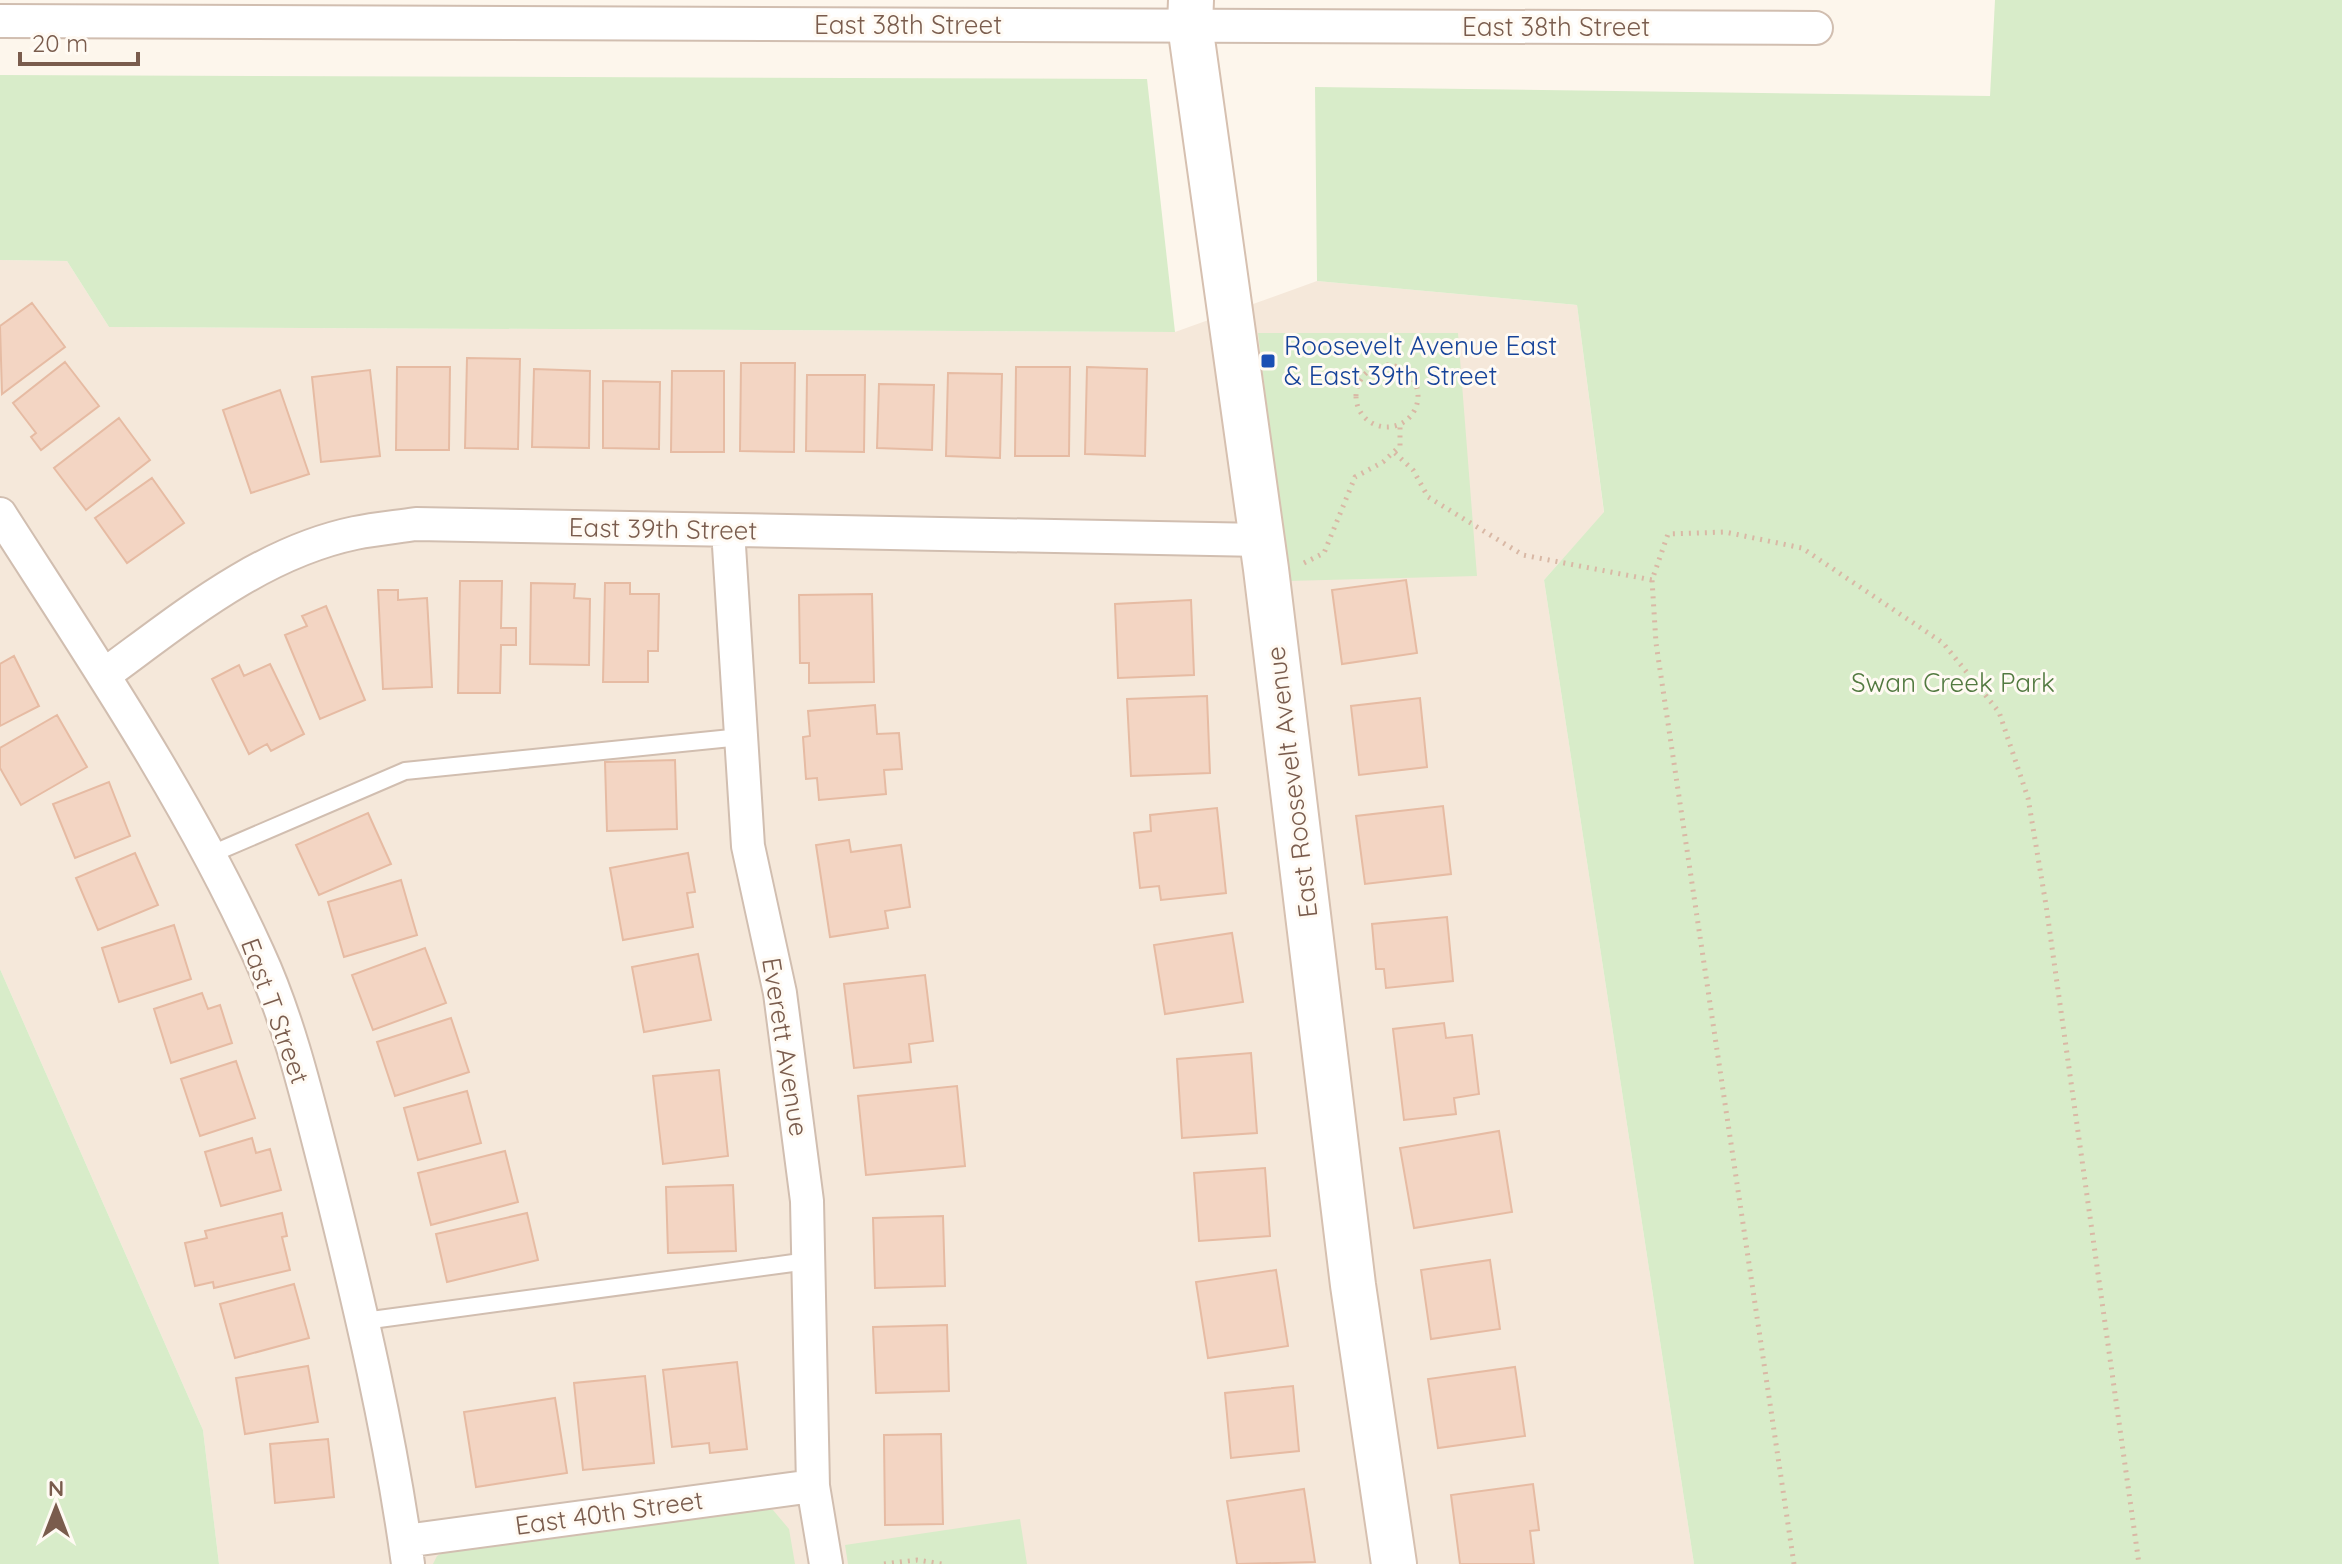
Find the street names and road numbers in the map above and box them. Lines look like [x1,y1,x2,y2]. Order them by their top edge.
street label: East 38th Street [814,8,1002,41]
street label: East 38th Street [1462,10,1650,43]
street label: East 39th Street [568,510,758,547]
street label: East Roosevelt Avenue [1258,644,1325,920]
street label: East T Street [234,934,317,1088]
street label: Everett Avenue [755,955,816,1139]
street label: East 40th Street [513,1483,705,1542]

